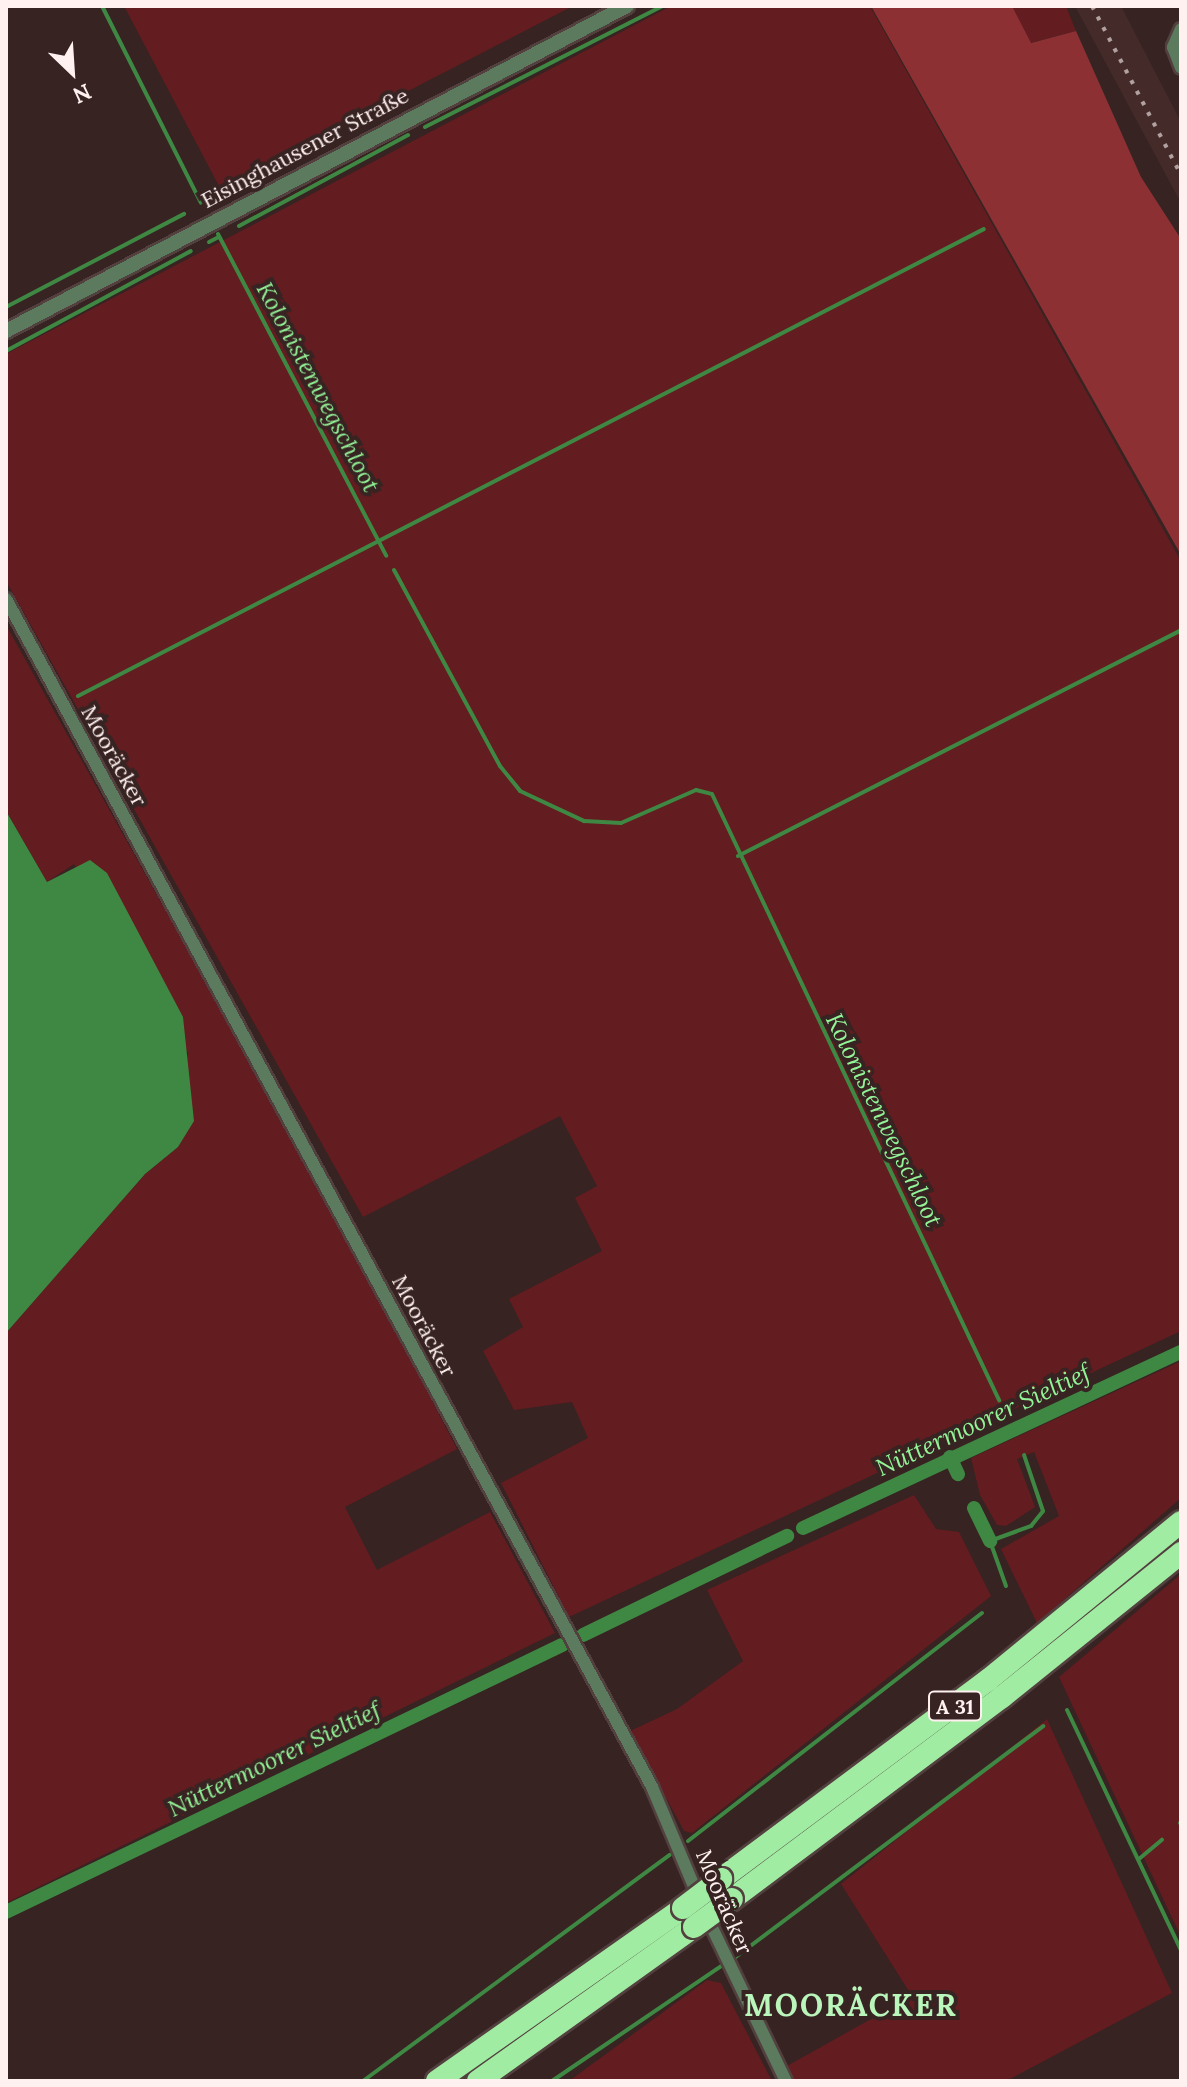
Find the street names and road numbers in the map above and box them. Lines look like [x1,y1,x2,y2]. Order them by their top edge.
street label: Eisinghausener Straße [197,82,413,214]
street label: Mooräcker [75,701,153,811]
street label: Mooräcker [386,1271,462,1381]
road number: A 31 [927,1690,983,1722]
street label: Mooräcker [690,1846,758,1958]

